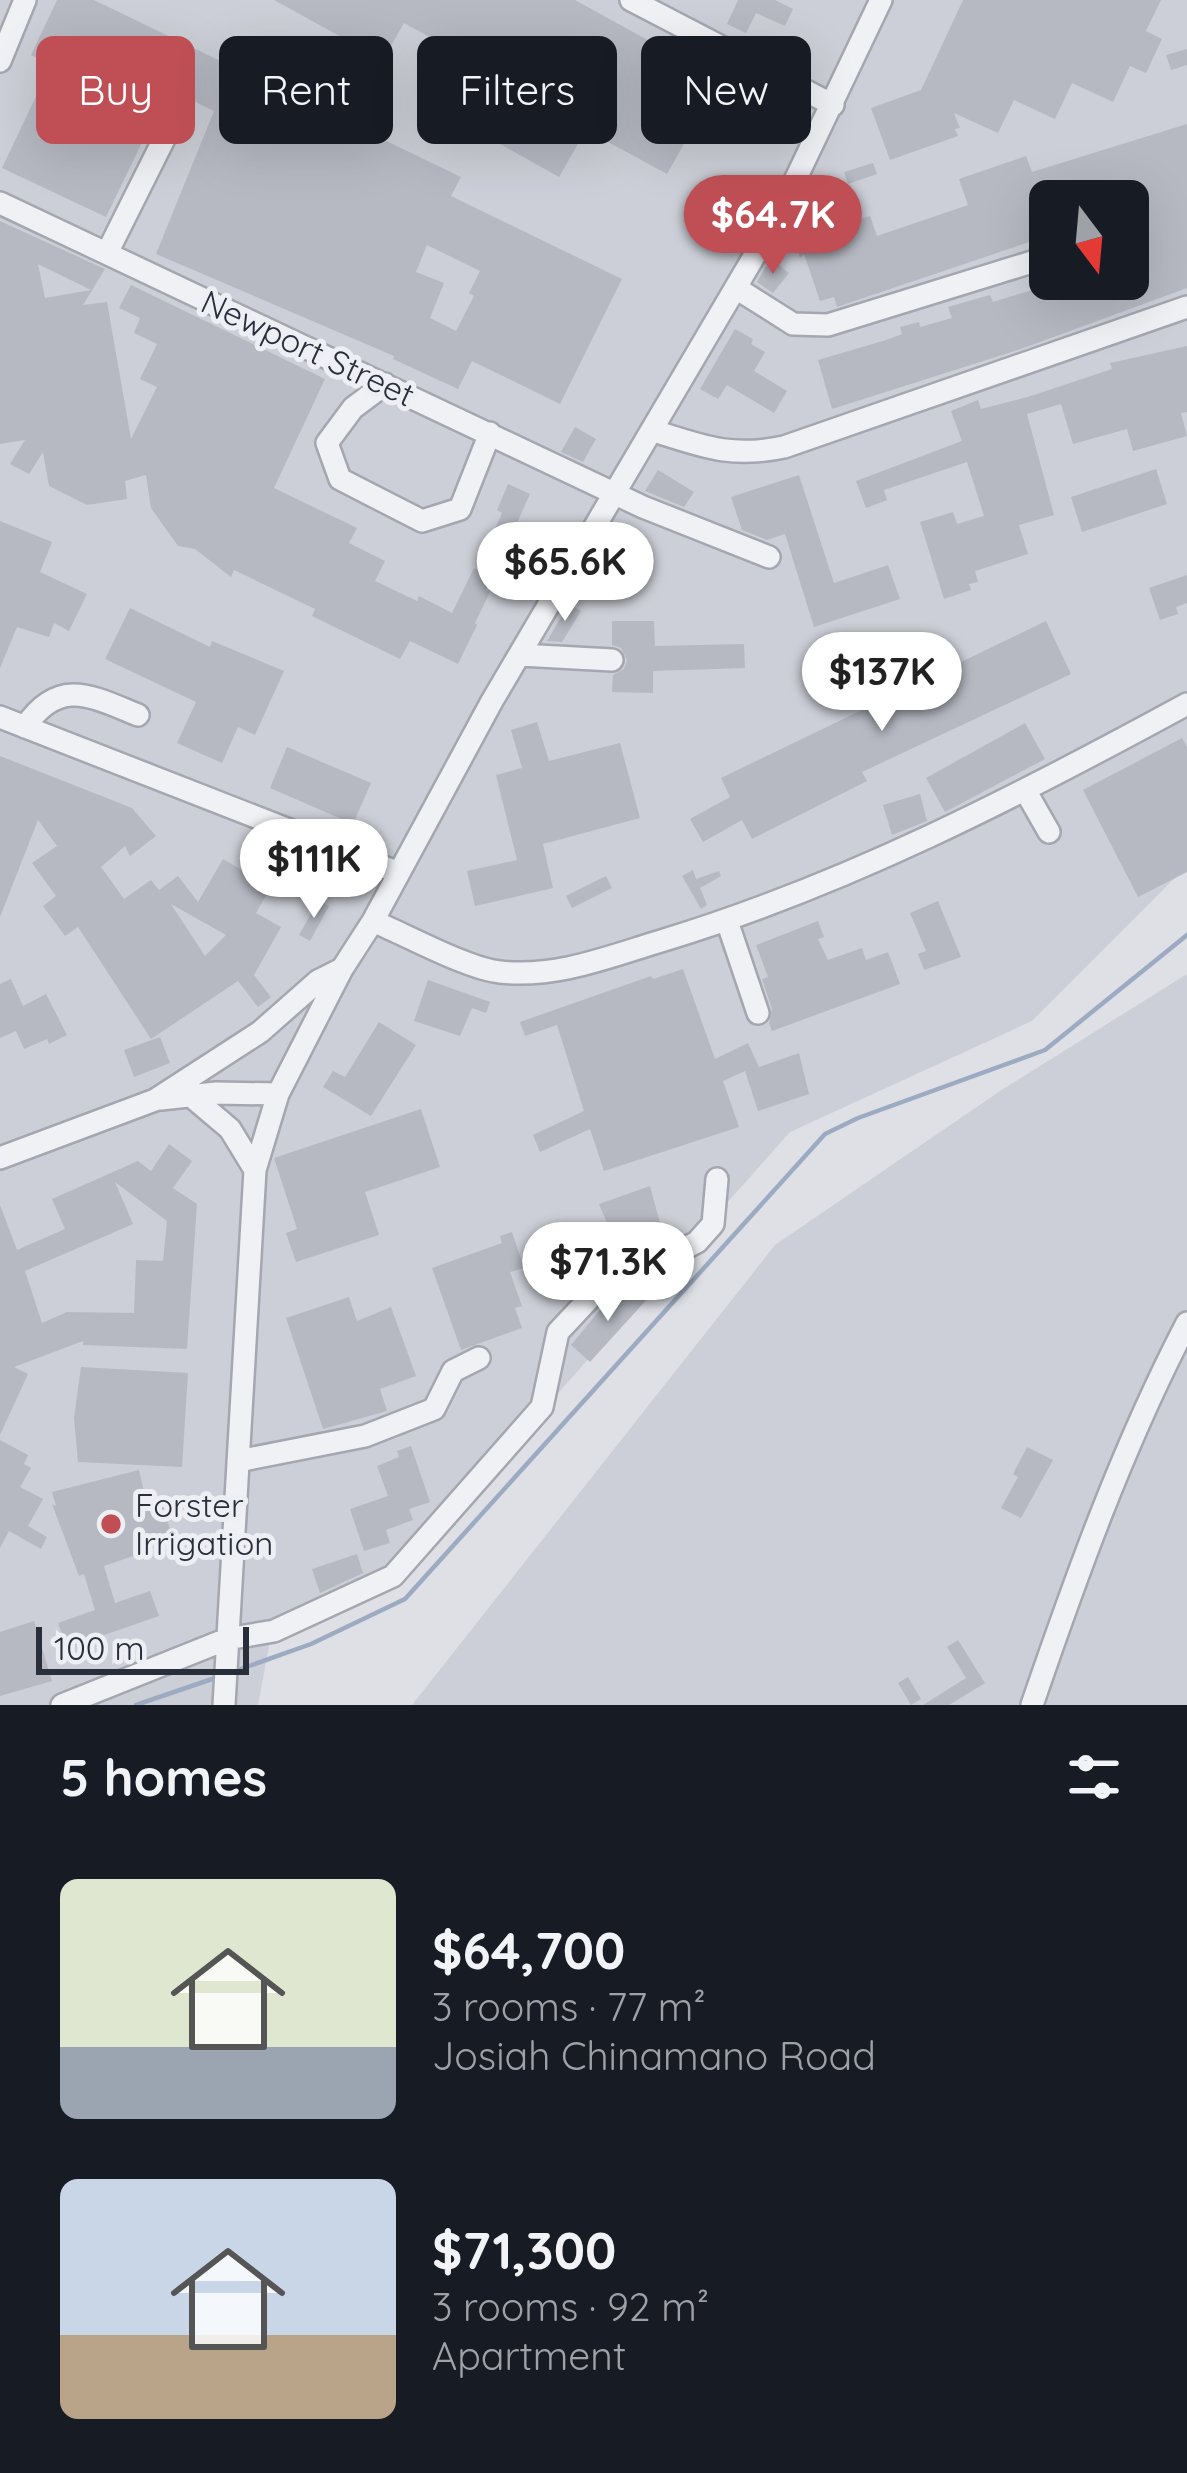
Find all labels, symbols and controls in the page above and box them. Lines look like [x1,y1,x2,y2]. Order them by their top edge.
chip: Buy [36,36,195,144]
chip: Rent [219,36,393,144]
chip: Filters [417,36,617,144]
chip: New [641,36,811,144]
pin: $64.7K [675,175,871,277]
north arrow [1029,180,1149,300]
map controls [1029,180,1149,300]
text: $64.7K [711,189,835,238]
street label: Newport Street [195,280,421,415]
pin: $65.6K [467,522,663,624]
text: $65.6K [504,536,626,585]
pin: $137K [798,632,966,734]
text: $137K [829,646,935,695]
pin: $111K [230,819,398,921]
text: $111K [267,833,361,882]
pin: $71.3K [510,1222,706,1324]
text: $71.3K [549,1236,667,1285]
place label: Forster Irrigation [135,1484,273,1563]
marker: Forster Irrigation [98,1511,124,1537]
scale bar [36,1621,249,1674]
text: 100 m [54,1627,145,1668]
icon: filters [1061,1744,1127,1810]
text: 5 homes [60,1745,267,1809]
text: $64,700 [432,1918,625,1982]
icon: home [156,1927,300,2071]
text: 3 rooms · 77 m² [432,1982,706,2031]
text: Josiah Chinamano Road [432,2031,876,2080]
text: $71,300 [432,2218,616,2282]
icon: home [156,2227,300,2371]
text: 3 rooms · 92 m² [432,2282,709,2331]
text: Apartment [432,2331,626,2380]

